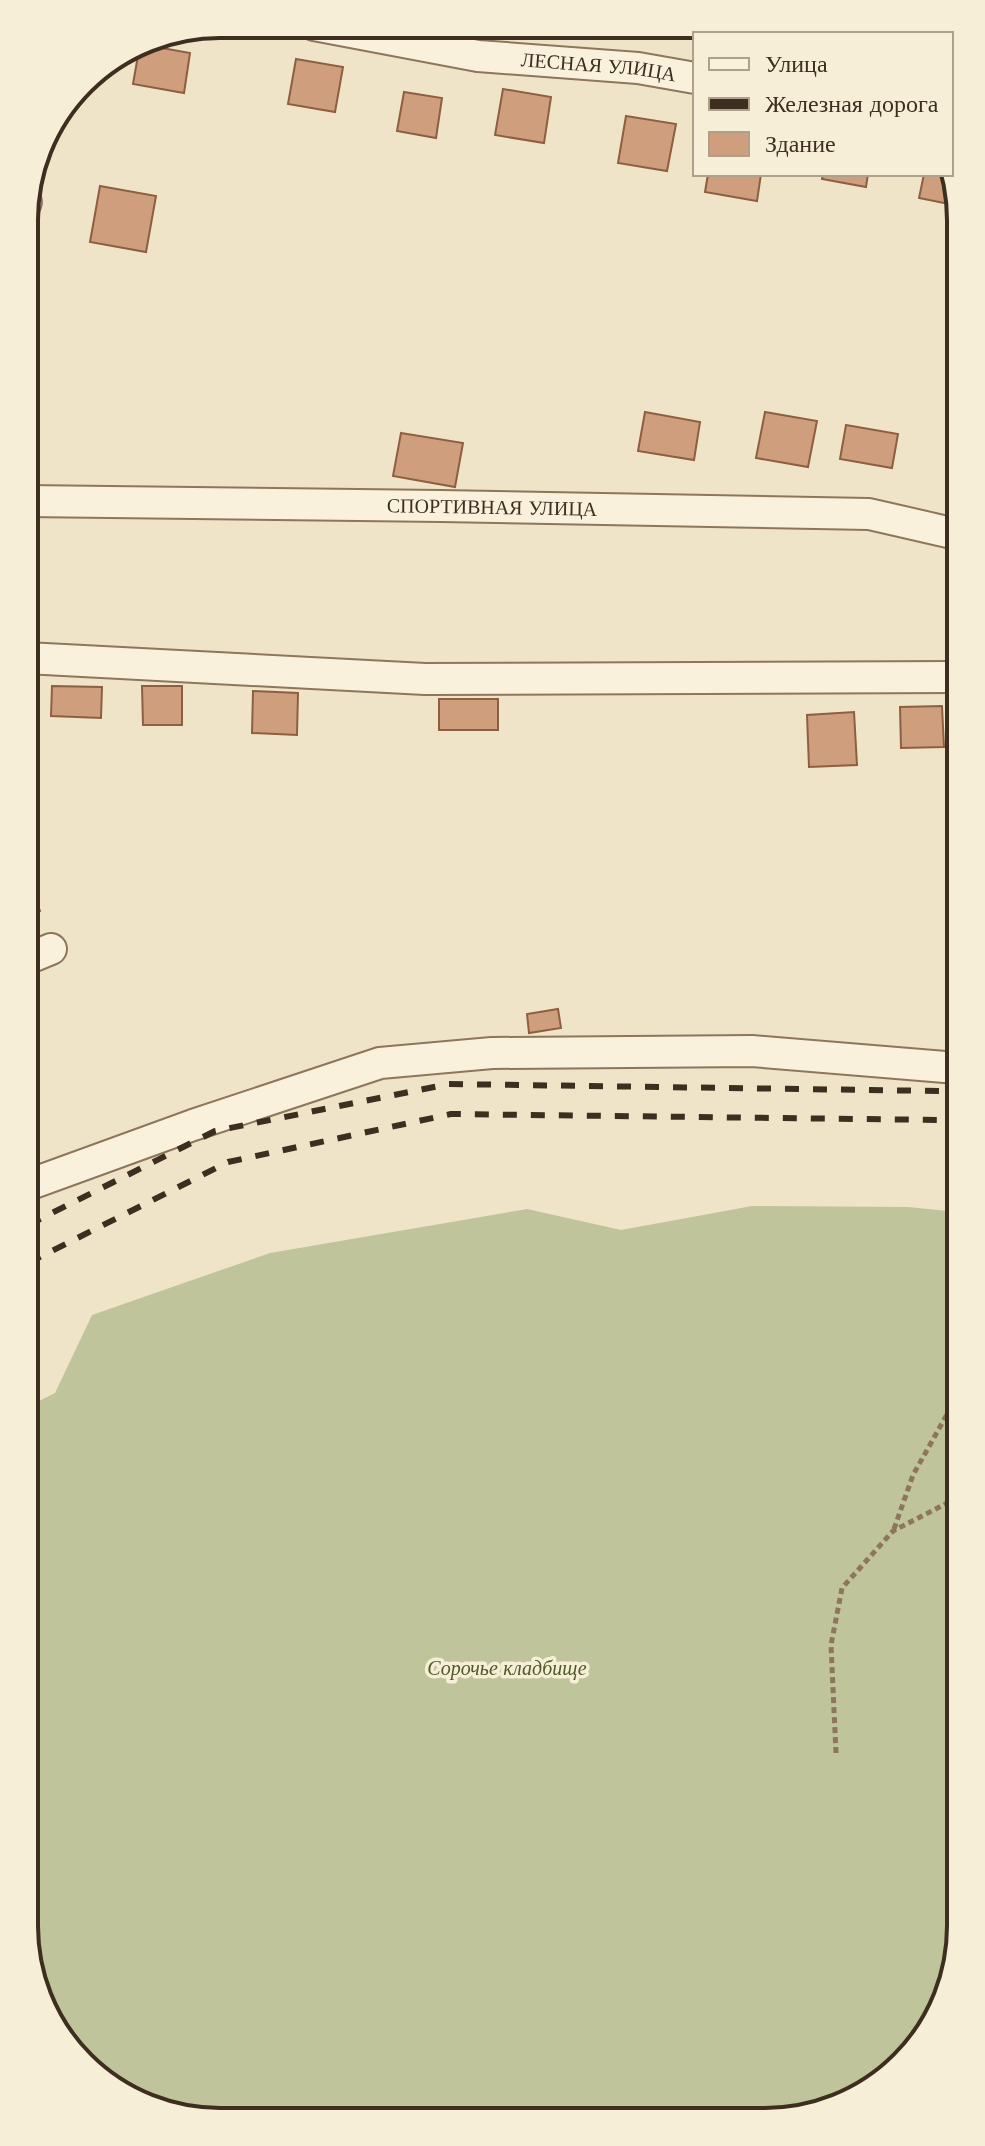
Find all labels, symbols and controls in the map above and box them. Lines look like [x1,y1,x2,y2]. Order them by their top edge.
legend [693,32,953,176]
street label: ЛЕСНАЯ УЛИЦА [520,47,679,87]
text: Улица [765,49,828,78]
text: Железная дорога [765,89,939,118]
text: Здание [765,129,836,158]
street label: СПОРТИВНАЯ УЛИЦА [387,493,598,521]
park label: Сорочье кладбище [427,1656,587,1680]

